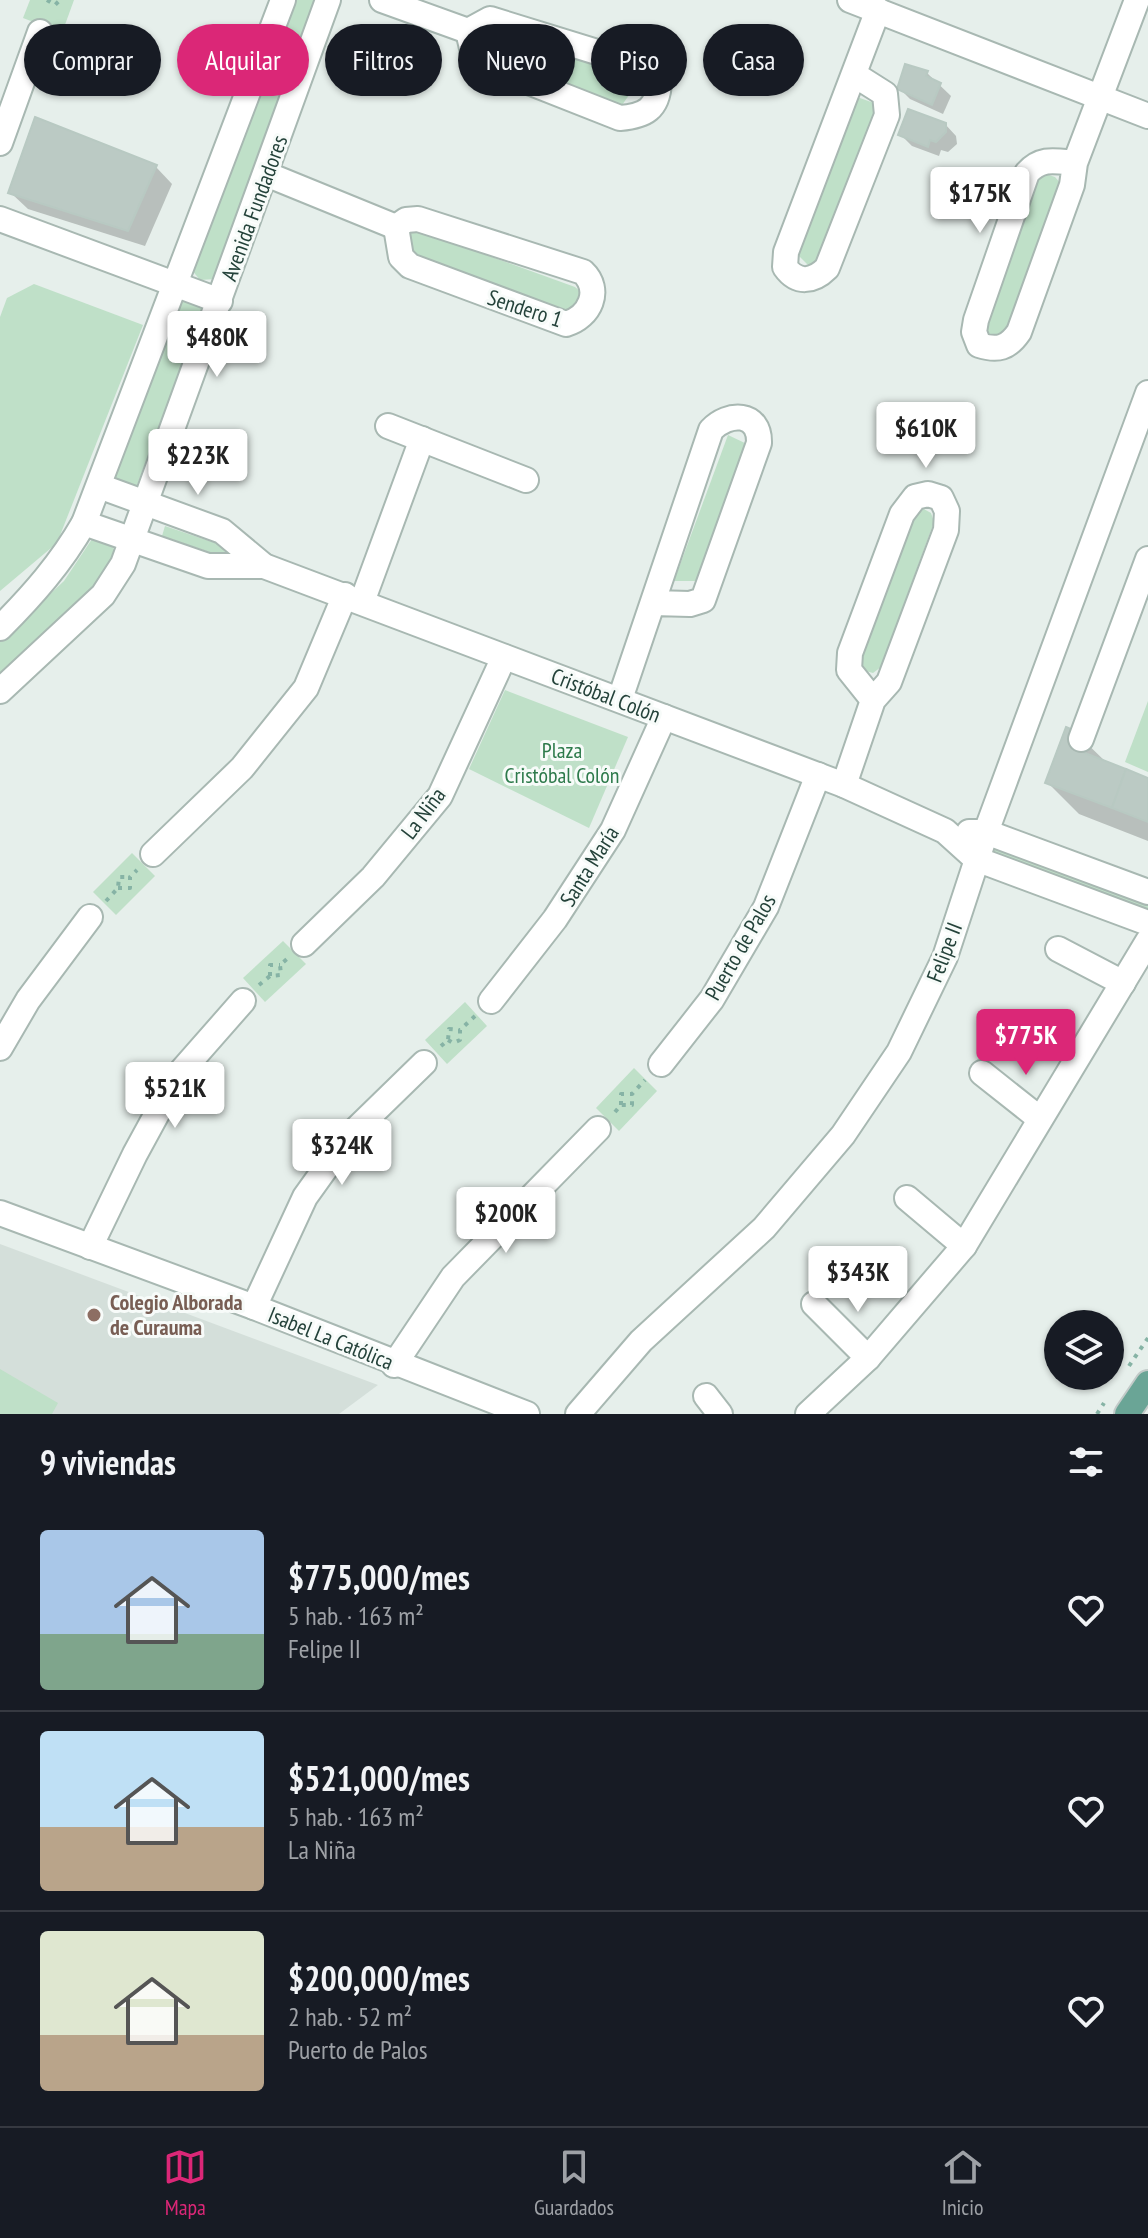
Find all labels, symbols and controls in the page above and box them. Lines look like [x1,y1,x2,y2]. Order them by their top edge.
chip: Comprar [24,24,161,96]
chip: Alquilar [177,24,309,96]
chip: Filtros [325,24,442,96]
chip: Nuevo [458,24,575,96]
chip: Piso [591,24,687,96]
chip: Casa [703,24,804,96]
street label: Avenida Fundadores [215,131,293,285]
pin: $175K [924,167,1036,235]
text: $175K [948,176,1012,209]
street label: Sendero 1 [484,283,566,333]
pin: $480K [161,311,273,379]
text: $480K [185,320,249,353]
pin: $610K [870,402,982,470]
text: $610K [894,411,958,444]
pin: $223K [142,429,254,497]
text: $223K [166,438,230,471]
street label: Cristóbal Colón [547,661,665,729]
park label: Plaza Cristóbal Colón [505,736,619,789]
street label: La Niña [395,782,451,844]
street label: Santa María [553,820,625,912]
street label: Puerto de Palos [698,889,782,1005]
street label: Felipe II [920,918,968,986]
pin: $775K [970,1009,1082,1077]
text: $775K [994,1018,1058,1051]
pin: $521K [119,1062,231,1130]
text: $521K [143,1071,207,1104]
pin: $324K [286,1119,398,1187]
text: $324K [310,1128,374,1161]
pin: $200K [450,1187,562,1255]
text: $200K [474,1196,538,1229]
pin: $343K [802,1246,914,1314]
text: $343K [826,1255,890,1288]
place label: Colegio Alborada de Curauma [110,1288,243,1341]
street label: Isabel La Católica [264,1300,398,1376]
marker: Colegio Alborada de Curauma [85,1306,103,1324]
map controls [1044,1310,1124,1390]
button: layers [1044,1310,1124,1390]
text: 9 viviendas [40,1440,176,1484]
icon: filters [1064,1440,1108,1484]
text: $775,000/mes [288,1555,470,1599]
icon: home [104,1562,200,1658]
icon: heart [1064,1588,1108,1632]
text: 5 hab. · 163 m² [288,1599,424,1632]
text: Felipe II [288,1632,361,1665]
text: $521,000/mes [288,1756,470,1800]
icon: home [104,1763,200,1859]
icon: heart [1064,1789,1108,1833]
text: 5 hab. · 163 m² [288,1800,424,1833]
text: La Niña [288,1833,356,1866]
text: $200,000/mes [288,1956,470,2000]
icon: home [104,1963,200,2059]
icon: heart [1064,1989,1108,2033]
text: 2 hab. · 52 m² [288,2000,412,2033]
text: Puerto de Palos [288,2033,428,2066]
tab: Mapa [163,2145,207,2221]
tab: Guardados [534,2145,614,2221]
tab: Inicio [941,2145,985,2221]

